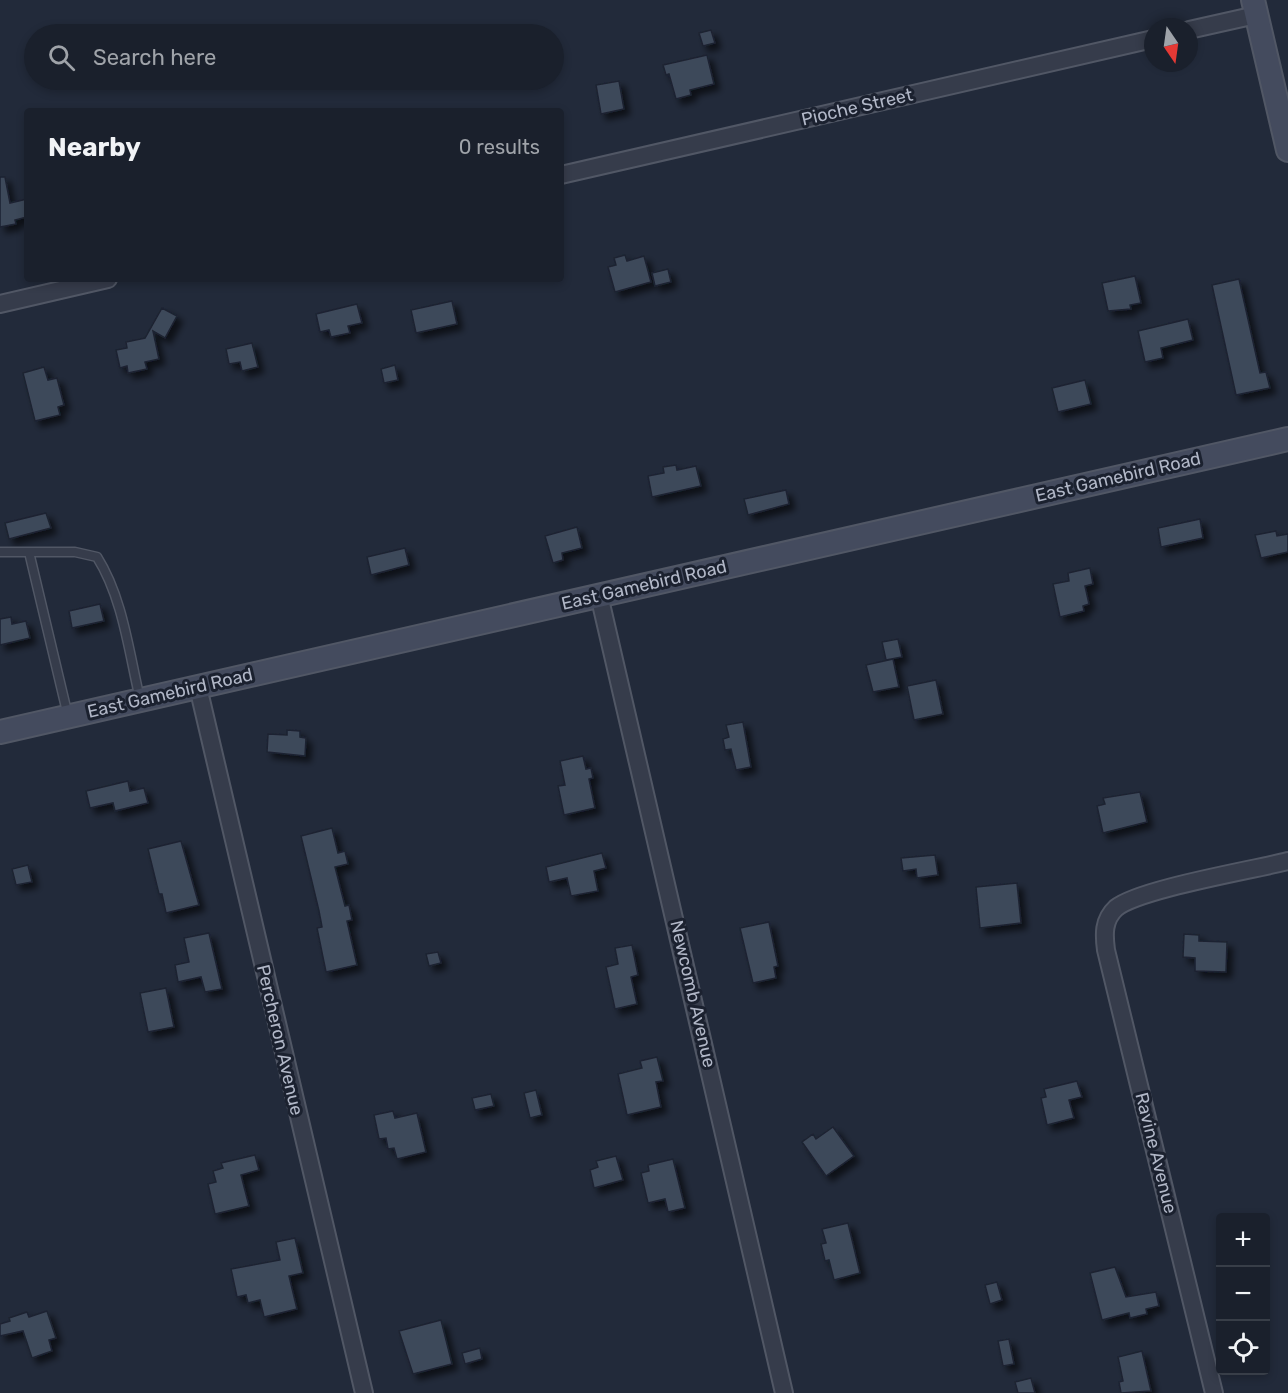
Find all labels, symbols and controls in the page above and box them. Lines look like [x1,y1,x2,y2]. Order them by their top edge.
north arrow [1144,18,1198,72]
search box [24,24,564,90]
icon: search [45,41,78,74]
text: Search here [93,44,216,71]
street label: Pioche Street [799,83,915,131]
text: Nearby [48,132,141,163]
text: 0 results [459,135,540,159]
street label: East Gamebird Road [1033,447,1203,507]
street label: East Gamebird Road [559,555,729,615]
street label: East Gamebird Road [85,663,255,723]
street label: Newcomb Avenue [665,918,721,1070]
street label: Percheron Avenue [252,962,308,1118]
street label: Ravine Avenue [1130,1090,1182,1216]
map controls [1216,1213,1270,1375]
button: + [1216,1213,1270,1267]
button: − [1216,1267,1270,1321]
button: locate [1216,1321,1270,1375]

